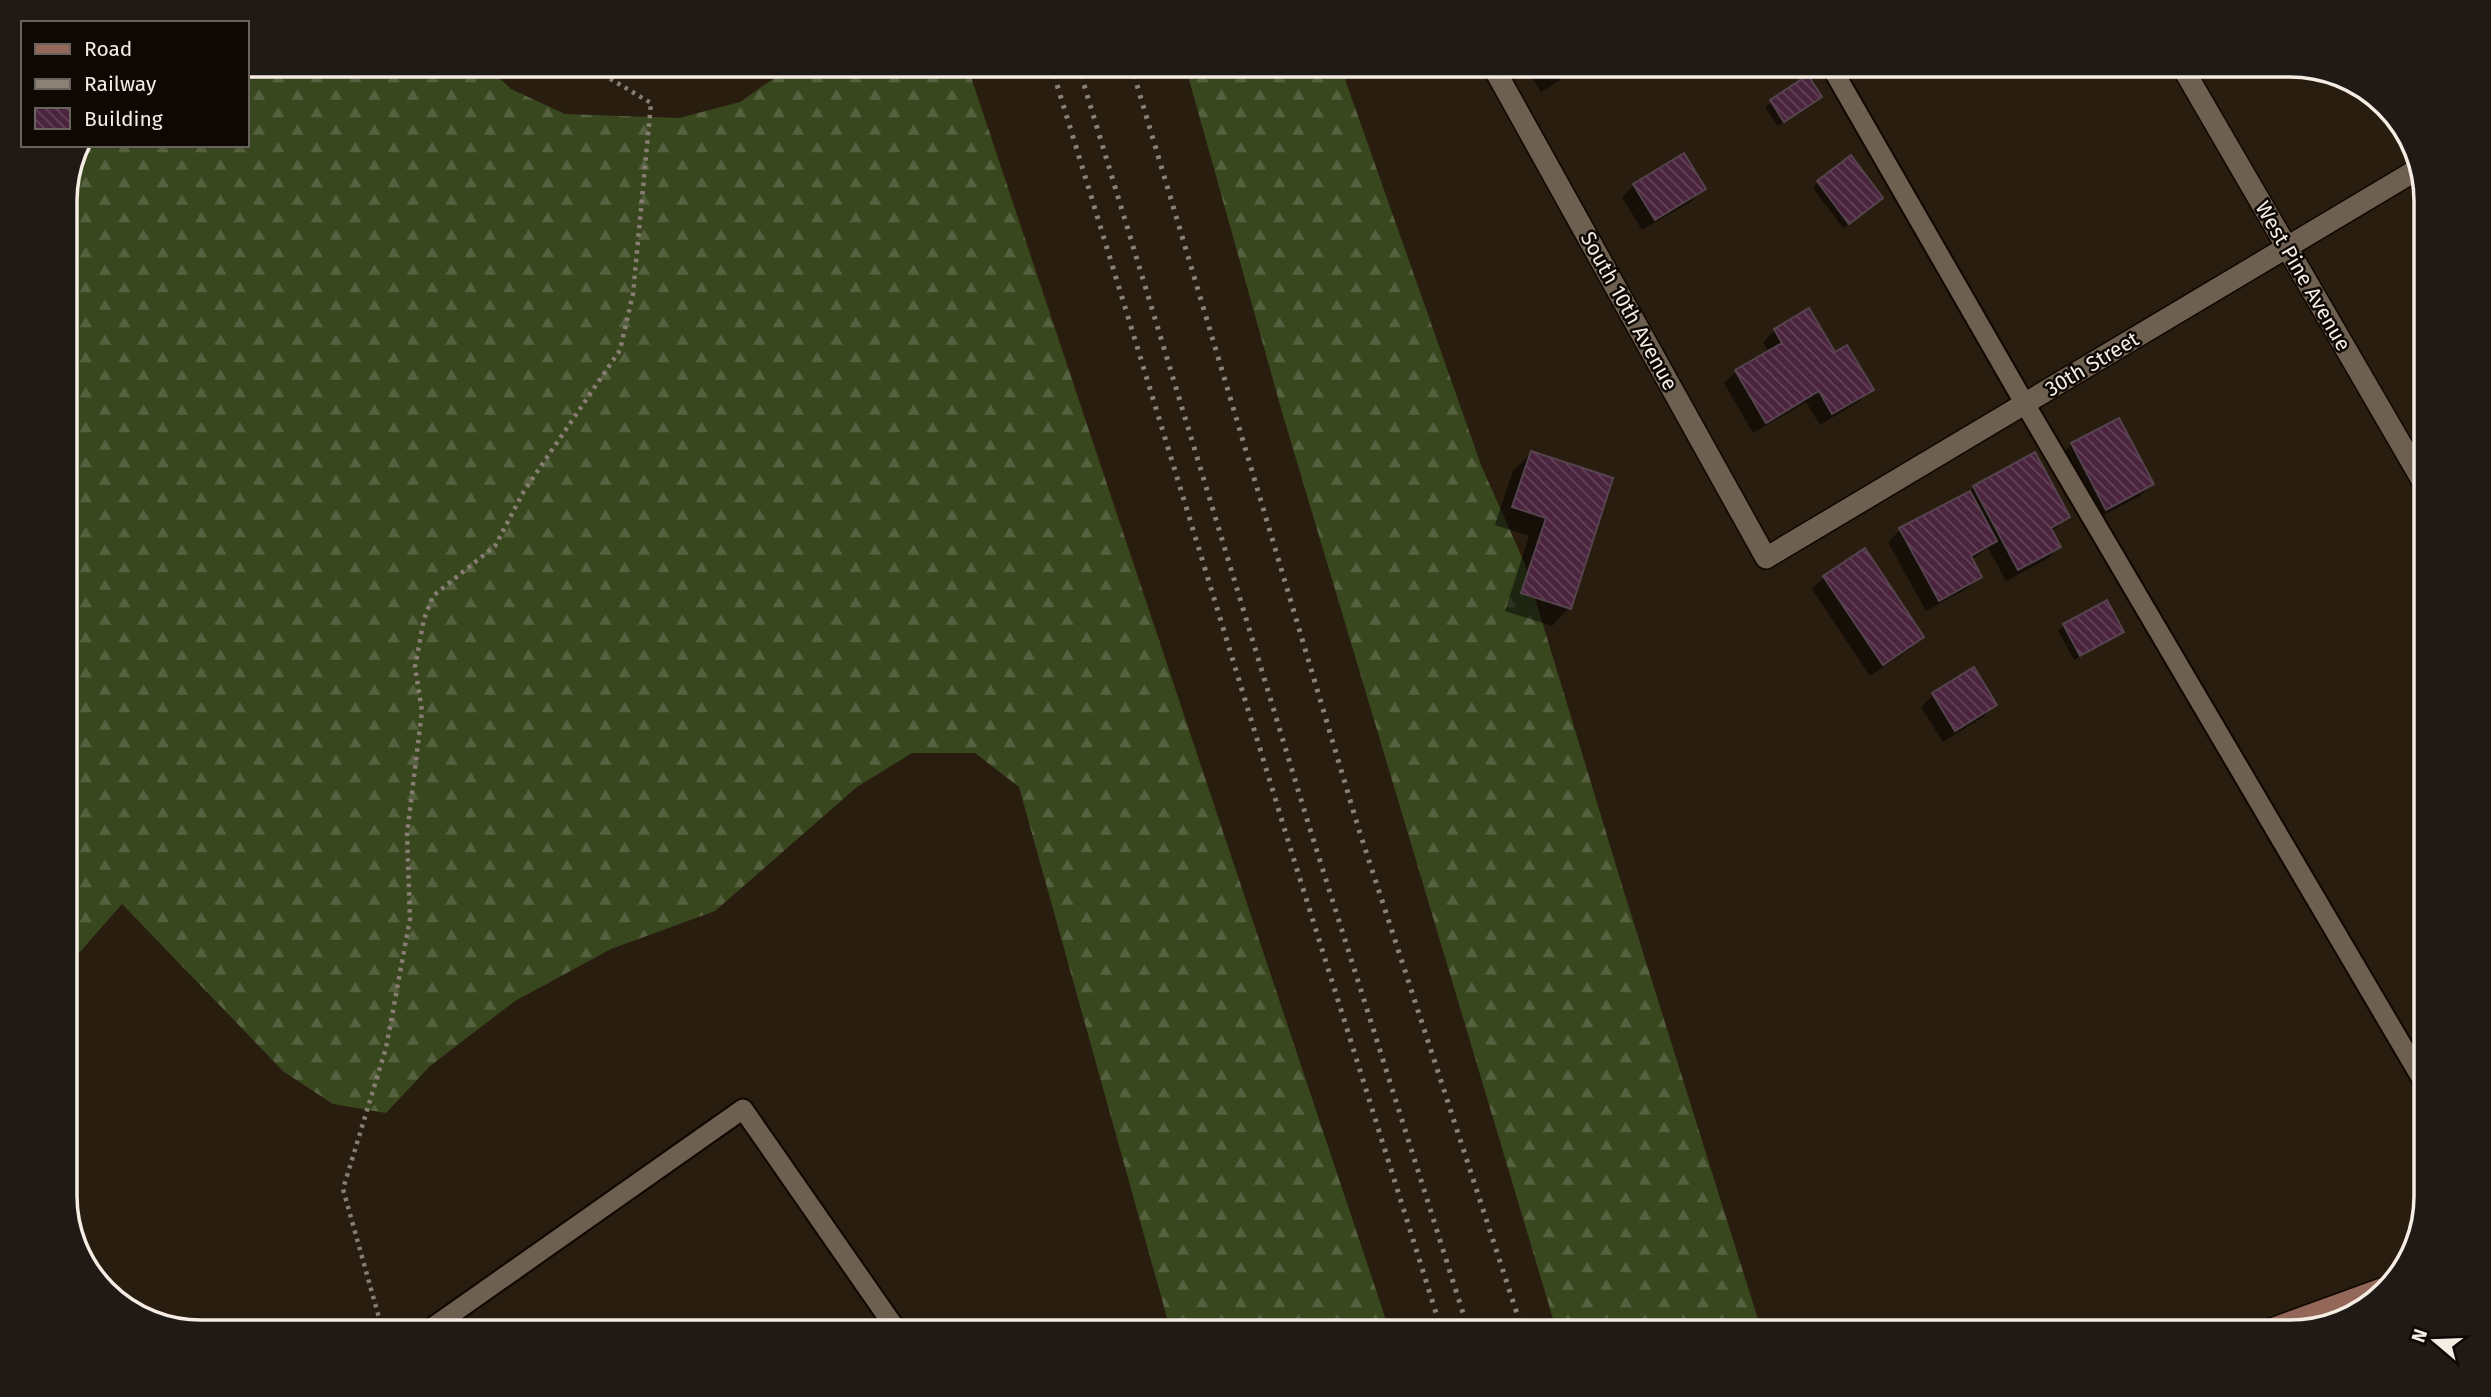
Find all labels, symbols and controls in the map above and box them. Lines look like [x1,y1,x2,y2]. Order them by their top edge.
legend [21,21,248,147]
text: Road [84,36,132,62]
text: Railway [84,71,157,97]
text: Building [84,106,163,132]
street label: West Pine Avenue [2250,196,2356,356]
street label: South 10th Avenue [1575,227,1683,395]
street label: 30th Street [2040,326,2144,402]
north arrow [2400,1306,2470,1376]
text: N [2406,1326,2432,1345]

